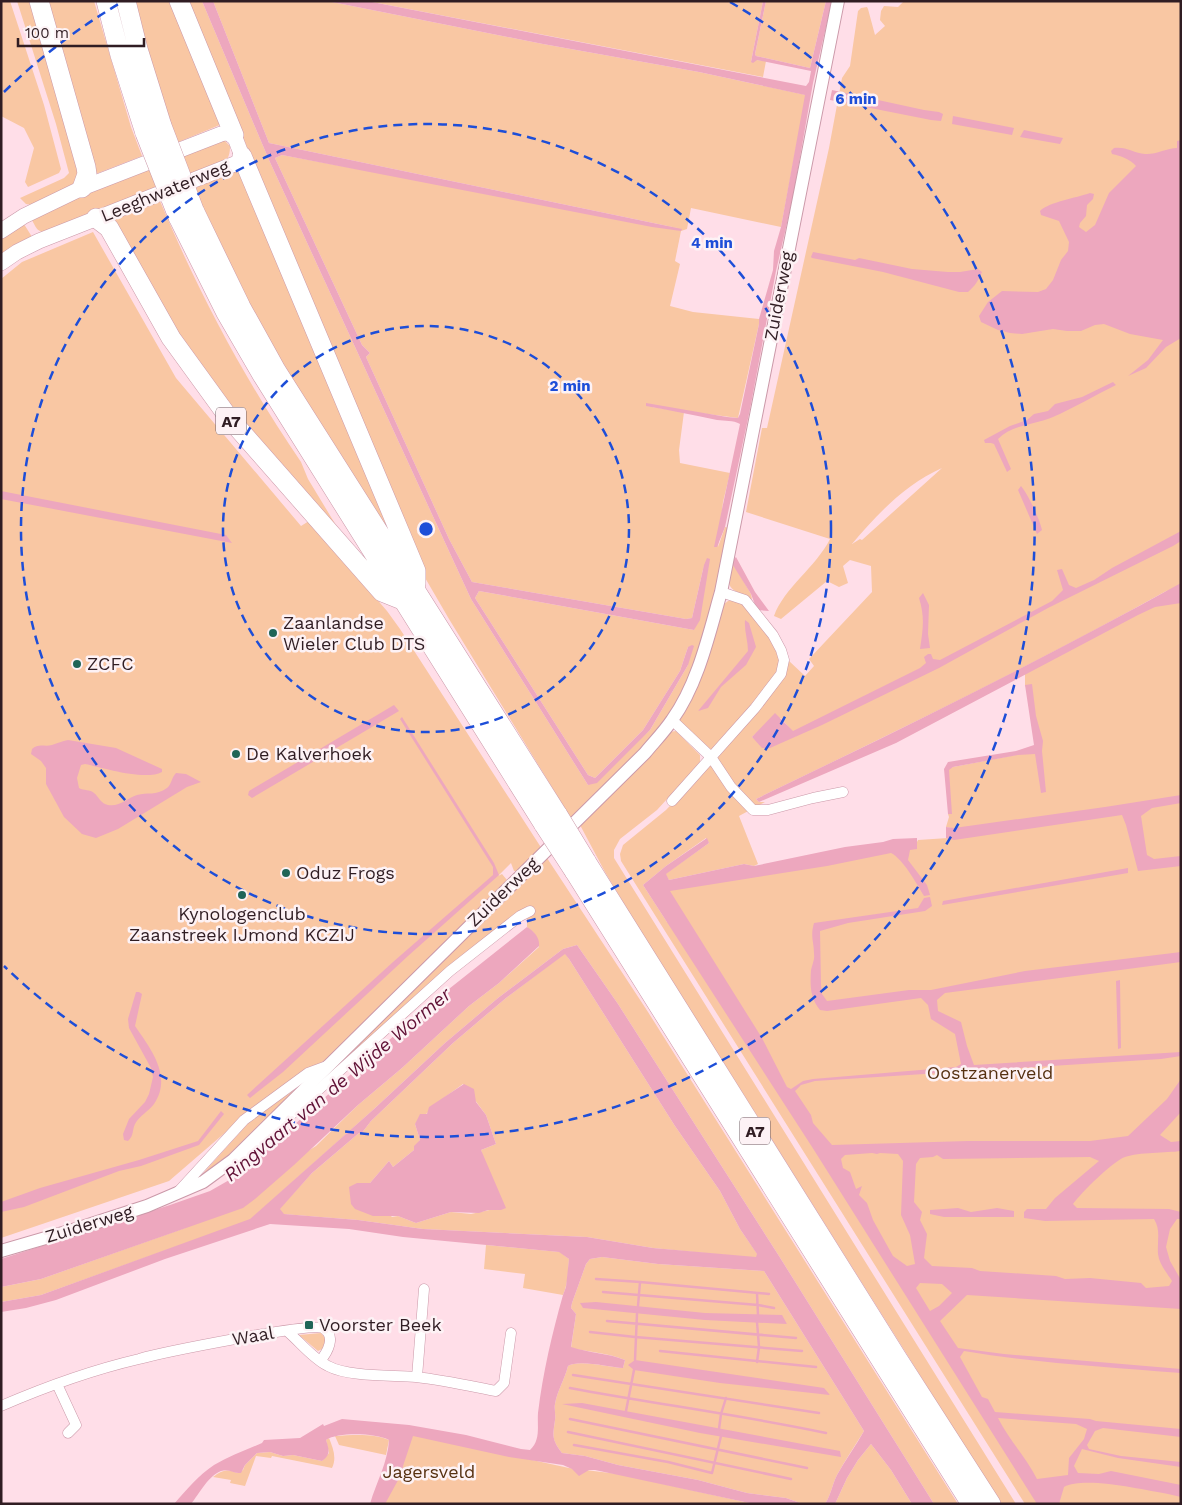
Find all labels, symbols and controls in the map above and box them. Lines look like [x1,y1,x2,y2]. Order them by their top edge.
scale bar [18,15,144,47]
text: 100 m [25,24,69,42]
text: 6 min [835,90,877,108]
street label: Leeghwaterweg [98,155,232,226]
text: 4 min [691,234,733,252]
street label: Zuiderweg [760,249,798,342]
text: 2 min [549,377,591,395]
road number: A7 [216,408,246,434]
centre of rings [417,520,435,538]
place label: Zaanlandse Wieler Club DTS [283,612,425,654]
marker: Zaanlandse Wieler Club DTS [267,627,279,639]
place label: ZCFC [87,653,134,674]
marker: ZCFC [71,658,83,670]
place label: De Kalverhoek [246,743,372,764]
marker: De Kalverhoek [230,748,242,760]
street label: Zuiderweg [463,852,543,931]
place label: Oduz Frogs [296,862,395,883]
marker: Oduz Frogs [280,867,292,879]
marker: Kynologenclub Zaanstreek IJmond KCZIJ [236,889,248,901]
place label: Kynologenclub Zaanstreek IJmond KCZIJ [129,903,355,945]
water label: Ringvaart van de Wijde Wormer [219,982,456,1186]
park label: Oostzanerveld [927,1062,1053,1083]
road number: A7 [740,1118,770,1144]
street label: Zuiderweg [42,1200,136,1247]
place label: Voorster Beek [319,1314,442,1335]
marker: Voorster Beek [303,1319,315,1331]
street label: Waal [230,1321,276,1350]
park label: Jagersveld [383,1461,475,1482]

